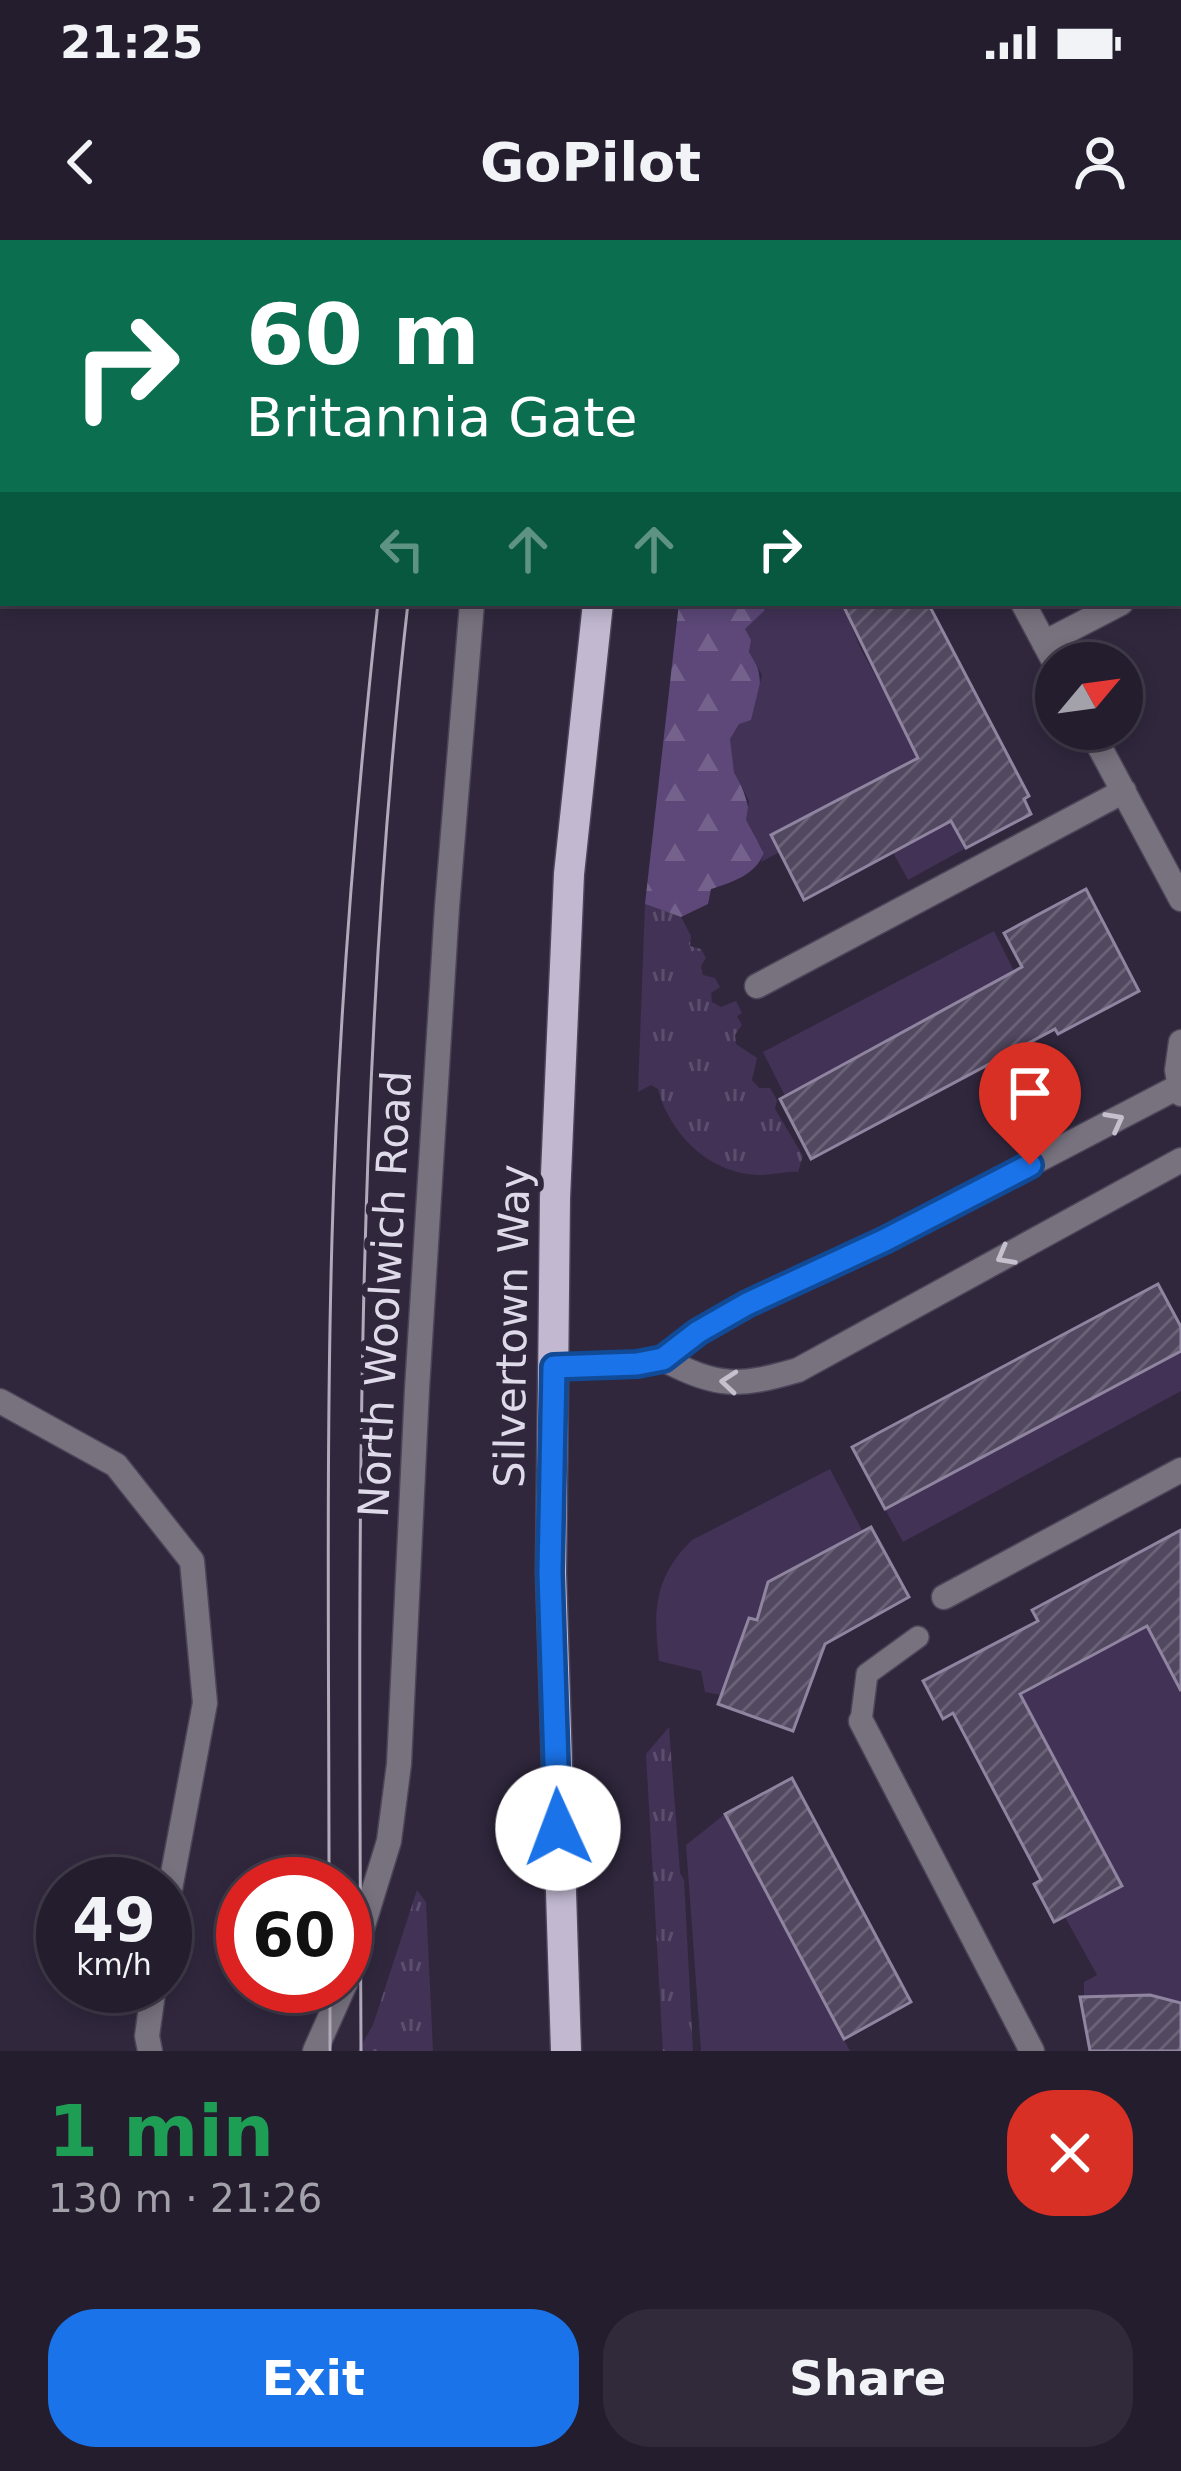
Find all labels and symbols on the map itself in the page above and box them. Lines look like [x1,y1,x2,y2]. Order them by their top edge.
north arrow [1035,642,1143,750]
pin [979,1042,1081,1165]
street label: North Woolwich Road [349,1069,421,1519]
one-way arrow [1102,1112,1123,1135]
street label: Silvertown Way [485,1164,539,1488]
one-way arrow [996,1242,1017,1265]
one-way arrow [720,1370,739,1395]
position arrow [495,1765,621,1891]
speed limit sign: 60 [216,1857,372,2013]

